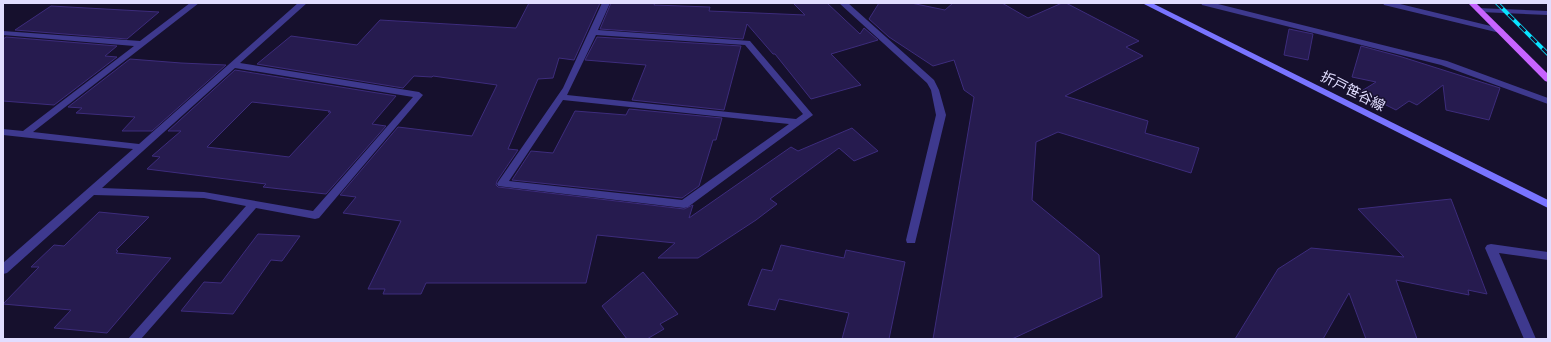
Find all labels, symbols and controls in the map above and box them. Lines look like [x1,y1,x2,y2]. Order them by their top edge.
street label: 折戸笹谷線 [1317,67,1388,116]

